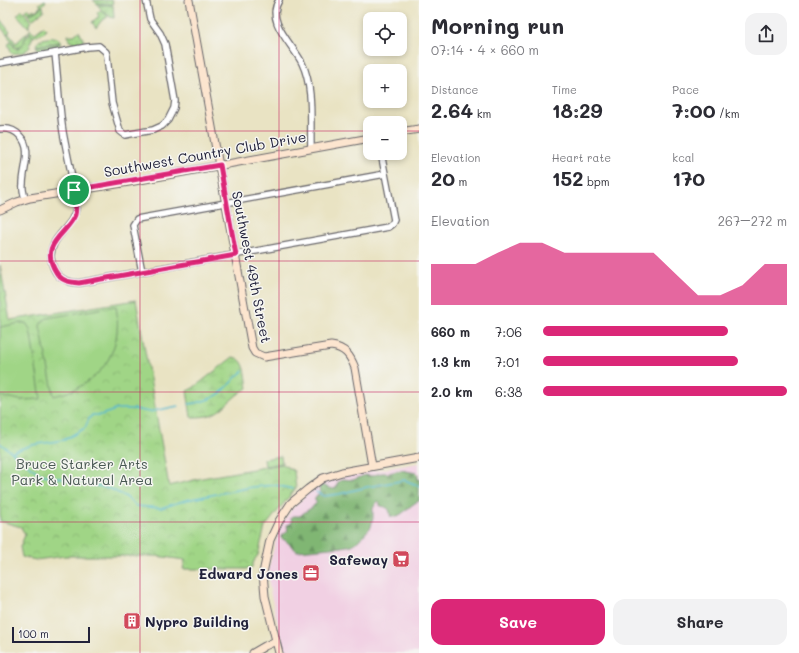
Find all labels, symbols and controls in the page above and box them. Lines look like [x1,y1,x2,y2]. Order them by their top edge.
text: Morning run [431,11,564,40]
map controls [363,12,407,160]
button: locate [363,12,407,56]
button: share [745,13,787,55]
text: 07:14 · 4 × 660 m [431,41,539,58]
button: + [363,64,407,108]
text: Distance [431,82,478,97]
text: Time [552,82,577,97]
text: Pace [672,82,699,97]
text: 2.64 [431,97,473,123]
text: 18:29 [552,97,602,123]
text: 7:00 [672,97,716,123]
text: km [473,106,491,121]
text: /km [716,106,739,121]
button: − [363,116,407,160]
street label: Southwest Country Club Drive [102,127,308,181]
text: Elevation [431,150,480,165]
text: Heart rate [552,150,611,165]
text: kcal [672,150,694,165]
text: 20 [431,165,455,191]
text: 152 [552,165,583,191]
text: 170 [672,165,705,191]
pin [57,173,91,207]
text: m [455,174,467,189]
text: bpm [583,174,609,189]
icon: arrive [63,179,85,201]
street label: Southwest 49th Street [228,189,276,345]
text: Elevation [431,212,489,229]
text: 267–272 m [718,212,787,229]
text: 660 m [431,323,470,340]
text: 7:06 [495,323,522,340]
text: 1.3 km [431,353,471,370]
text: 7:01 [495,353,520,370]
text: 2.0 km [431,383,473,400]
text: 6:38 [495,383,522,400]
park label: Bruce Starker Arts Park & Natural Area [11,454,153,489]
supermarket icon: Safeway [391,549,411,569]
place label: Safeway [329,550,388,569]
office icon: Edward Jones [301,563,321,583]
place label: Edward Jones [198,564,298,583]
button: Save [431,599,605,645]
button: Share [613,599,787,645]
building icon: Nypro Building [122,611,142,631]
place label: Nypro Building [145,612,249,631]
scale bar [12,625,90,644]
text: 100 m [18,626,49,641]

